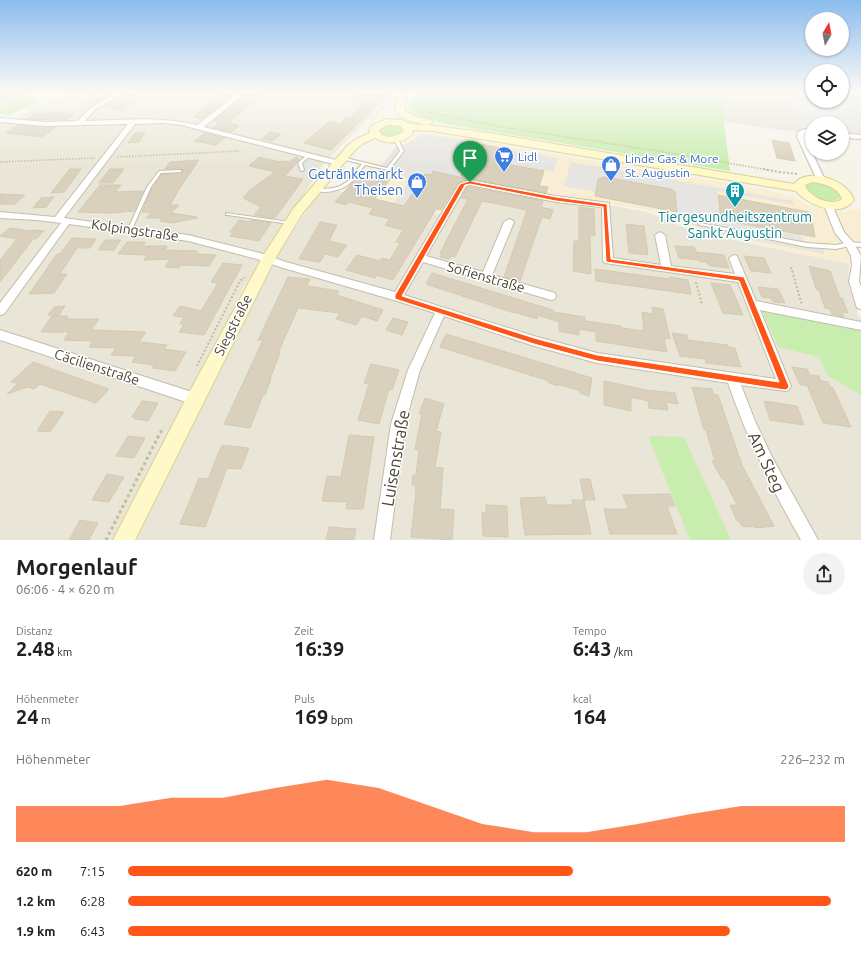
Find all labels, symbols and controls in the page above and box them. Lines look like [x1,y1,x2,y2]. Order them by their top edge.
north arrow [805,12,849,56]
map controls [805,12,849,160]
button: locate [805,64,849,108]
button: layers [805,116,849,160]
pin [453,141,487,182]
supermarket icon: Lidl [493,145,515,173]
icon: arrive [459,147,481,169]
place label: Lidl [518,150,537,163]
place label: Linde Gas & More St. Augustin [625,152,719,179]
shop icon: Linde Gas & More St. Augustin [600,154,622,182]
place label: Getränkemarkt Theisen [308,166,403,198]
shop icon: Getränkemarkt Theisen [406,171,428,199]
building icon: Tiergesundheitszentrum Sankt Augustin [724,180,746,208]
place label: Tiergesundheitszentrum Sankt Augustin [658,209,812,241]
street label: Kolpingstraße [90,216,180,244]
street label: Sofienstraße [445,258,527,296]
street label: Siegstraße [211,292,255,358]
street label: Cäcilienstraße [52,346,142,388]
street label: Luisenstraße [377,408,413,508]
street label: Am Steg [745,429,789,495]
button: share [803,553,845,595]
text: Morgenlauf [16,554,137,579]
text: 06:06 · 4 × 620 m [16,582,115,596]
text: Distanz [16,625,53,637]
text: Zeit [294,625,314,637]
text: Tempo [573,625,607,637]
text: 2.48 [16,637,55,660]
text: 16:39 [294,637,344,660]
text: 6:43 [573,637,611,660]
text: km [55,646,72,658]
text: /km [611,646,633,658]
text: Höhenmeter [16,693,79,705]
text: Puls [294,693,315,705]
text: kcal [573,693,592,705]
text: 24 [16,705,39,728]
text: 169 [294,705,328,728]
text: 164 [573,705,607,728]
text: m [39,714,51,726]
text: bpm [328,714,353,726]
text: Höhenmeter [16,752,90,766]
text: 226–232 m [780,752,845,766]
text: 620 m [16,864,52,878]
text: 7:15 [80,864,105,878]
text: 1.2 km [16,894,55,908]
text: 6:28 [80,894,105,908]
text: 1.9 km [16,924,55,938]
text: 6:43 [80,924,105,938]

